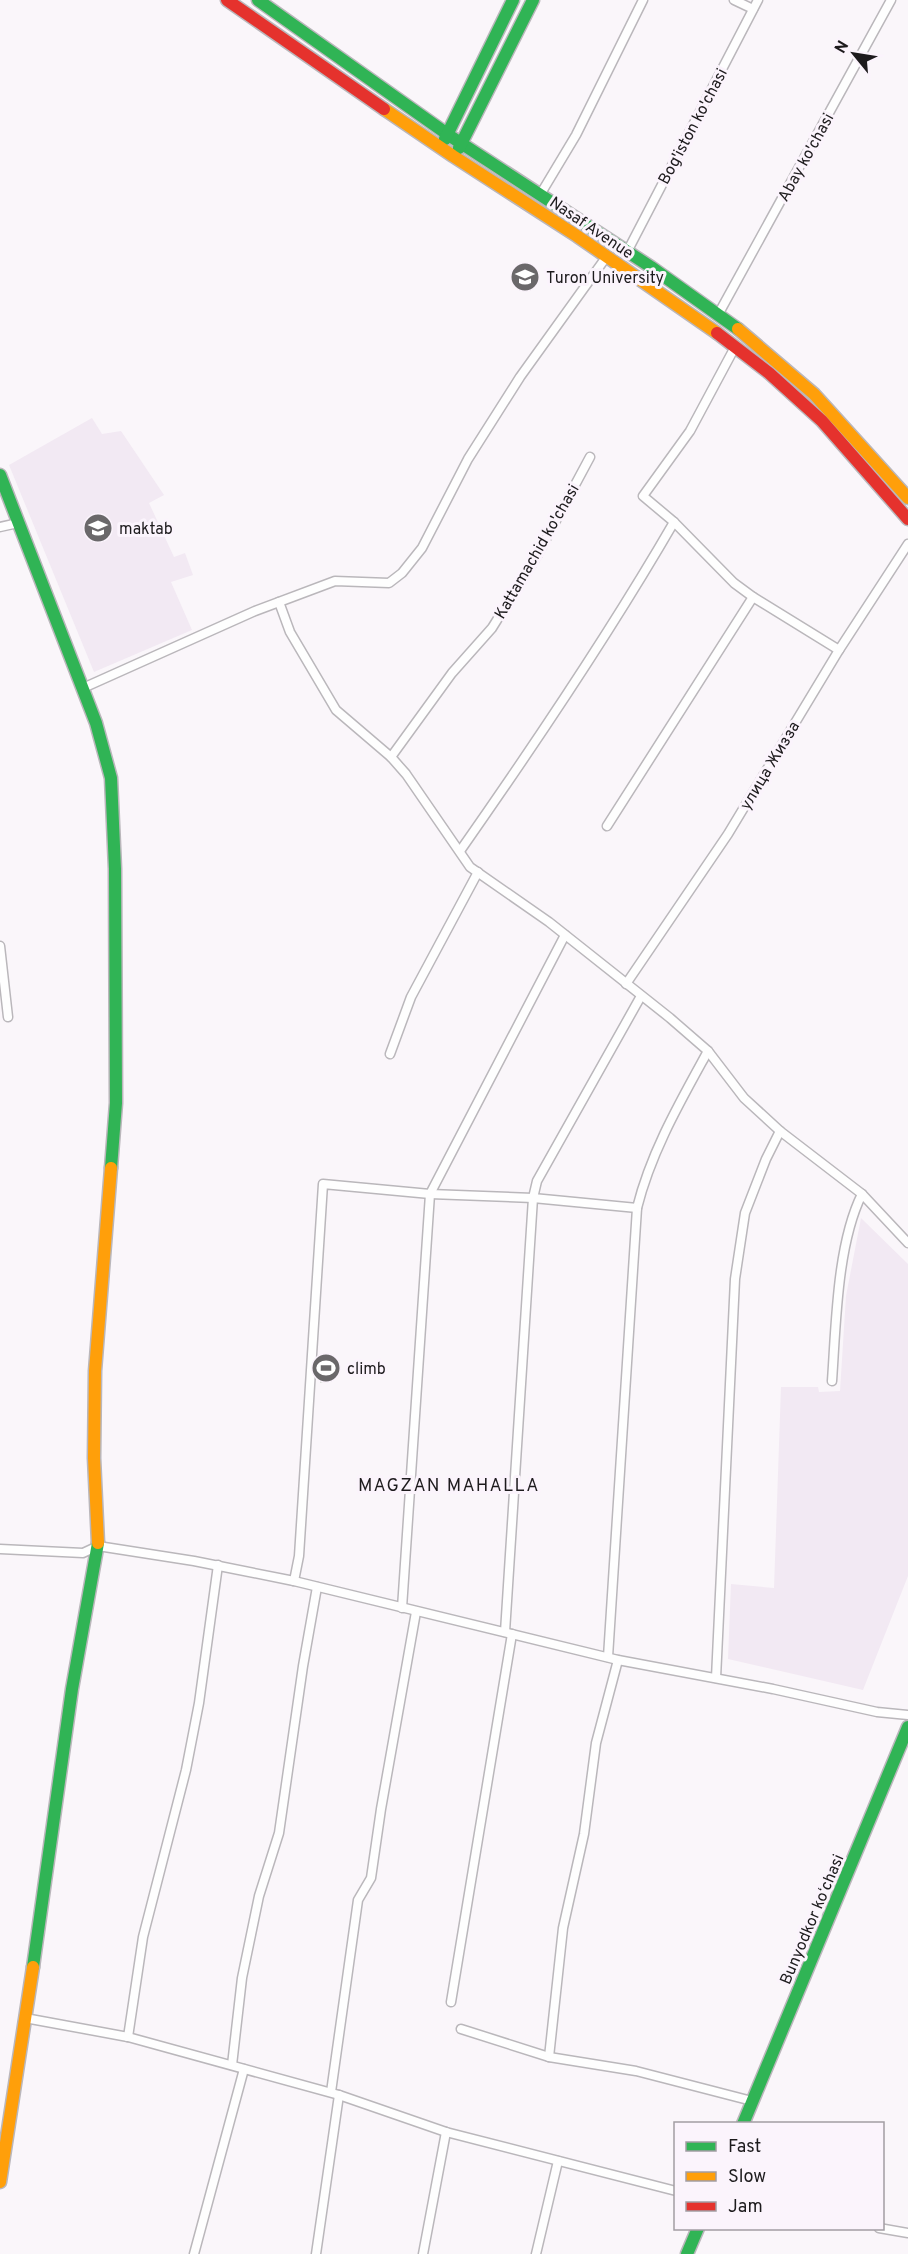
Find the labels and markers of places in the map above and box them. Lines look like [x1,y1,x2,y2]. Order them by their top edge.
school or university icon: Turon University [509,261,541,293]
place label: Turon University [546,269,664,289]
school or university icon: maktab [82,512,114,544]
place label: maktab [119,520,173,540]
sports icon: climb [310,1352,342,1384]
place label: climb [347,1360,386,1380]

